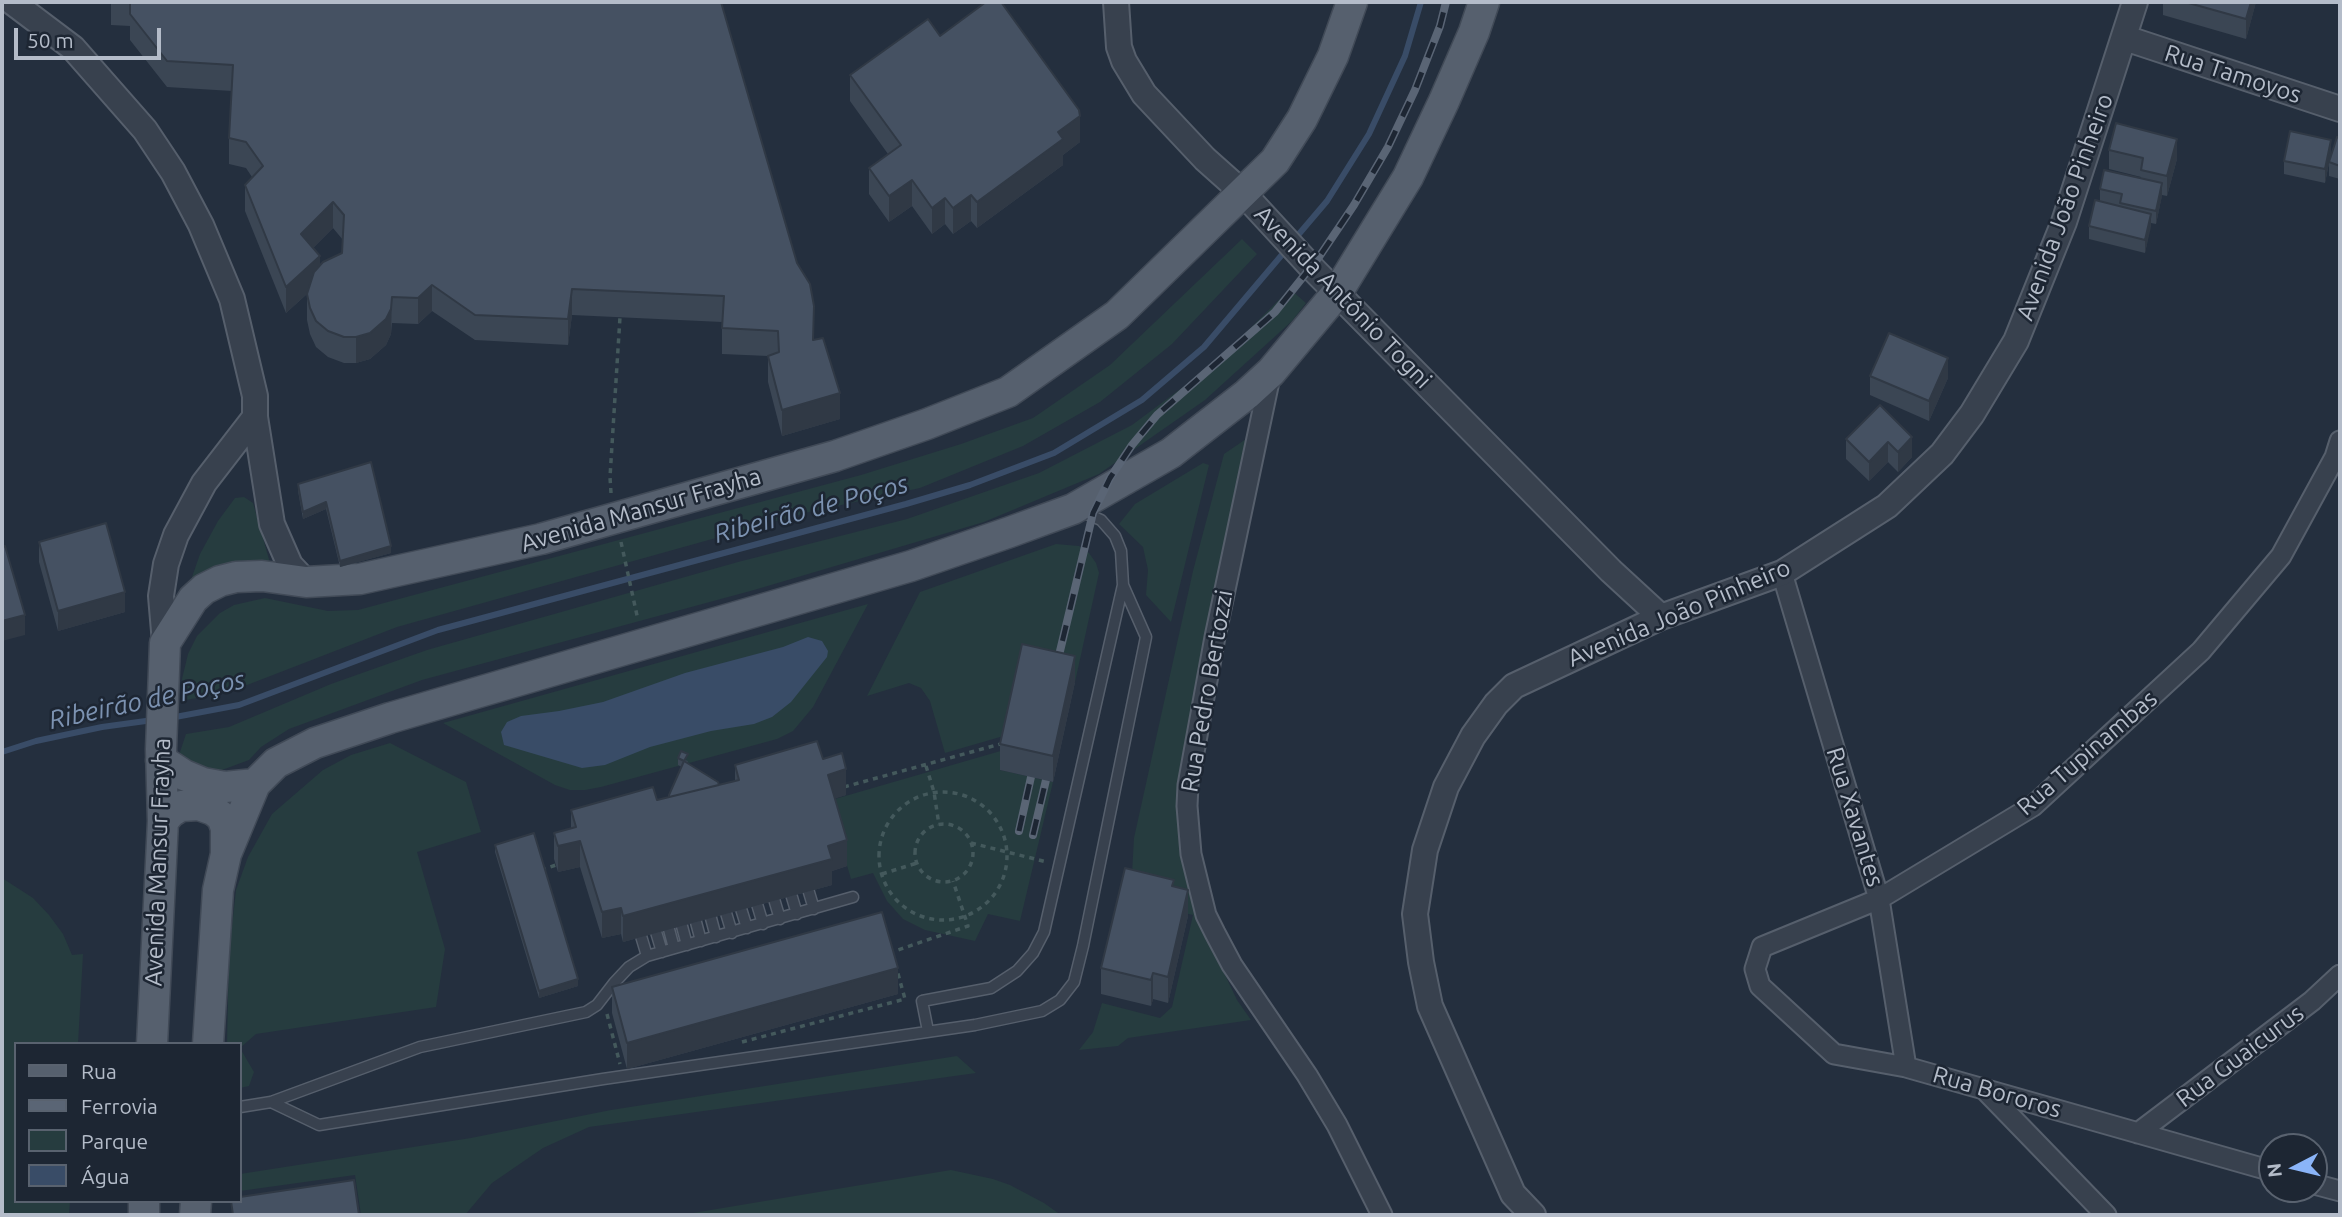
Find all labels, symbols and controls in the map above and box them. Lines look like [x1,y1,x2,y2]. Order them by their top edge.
scale bar [18,14,164,58]
text: 50 m [27,28,74,52]
street label: Rua Tamoyos [2161,38,2305,110]
street label: Avenida João Pinheiro [2011,90,2119,324]
street label: Avenida Antônio Togni [1248,200,1438,394]
street label: Avenida Mansur Frayha [518,462,764,558]
water label: Ribeirão de Poços [710,468,912,550]
street label: Avenida João Pinheiro [1563,553,1795,673]
street label: Rua Pedro Bertozzi [1175,588,1239,794]
water label: Ribeirão de Poços [46,664,248,736]
street label: Rua Tupinambas [2011,684,2163,822]
street label: Avenida Mansur Frayha [139,737,177,987]
street label: Rua Xavantes [1820,744,1890,890]
street label: Rua Guaicurus [2170,999,2310,1113]
legend [14,1042,242,1203]
text: Rua [81,1059,117,1083]
street label: Rua Bororos [1929,1060,2065,1124]
text: Ferrovia [81,1094,158,1118]
text: Parque [81,1129,148,1153]
north arrow [2258,1133,2328,1203]
text: N [2262,1162,2286,1179]
text: Água [81,1164,130,1188]

